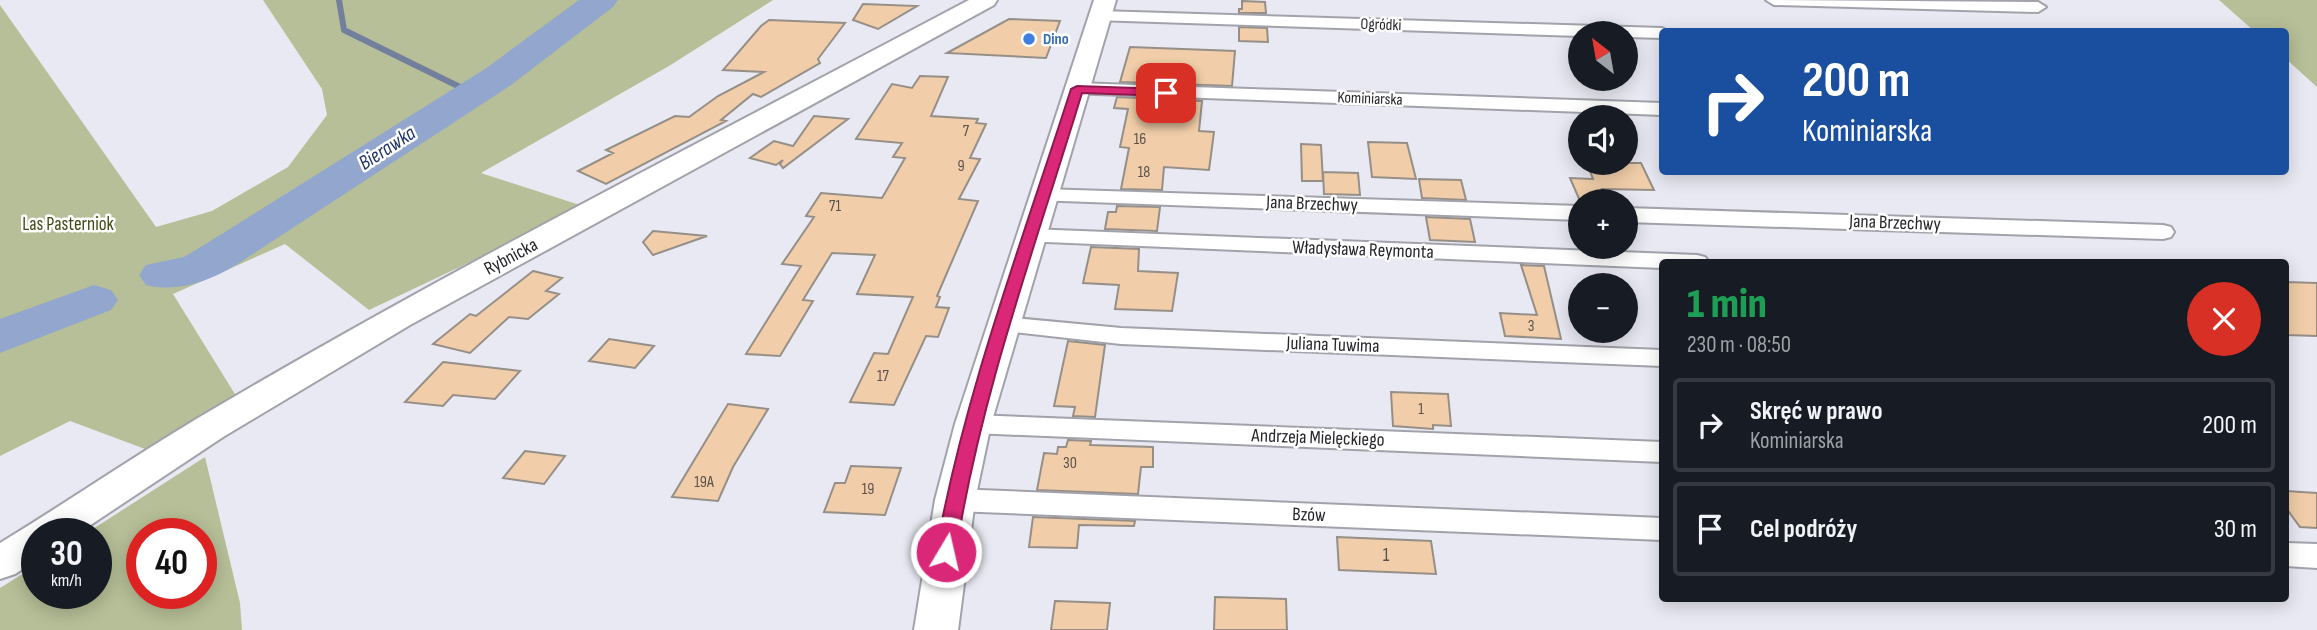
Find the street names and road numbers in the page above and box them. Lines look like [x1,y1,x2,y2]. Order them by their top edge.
street label: Ogródki [1360,15,1402,35]
street label: Kominiarska [1337,88,1403,110]
street label: Jana Brzechwy [1265,191,1359,217]
street label: Jana Brzechwy [1848,210,1942,236]
street label: Rybnicka [480,233,542,281]
street label: Władysława Reymonta [1292,236,1434,264]
street label: Juliana Tuwima [1285,332,1380,358]
street label: Andrzeja Mielęckiego [1250,424,1385,452]
street label: Bzów [1292,503,1326,527]

